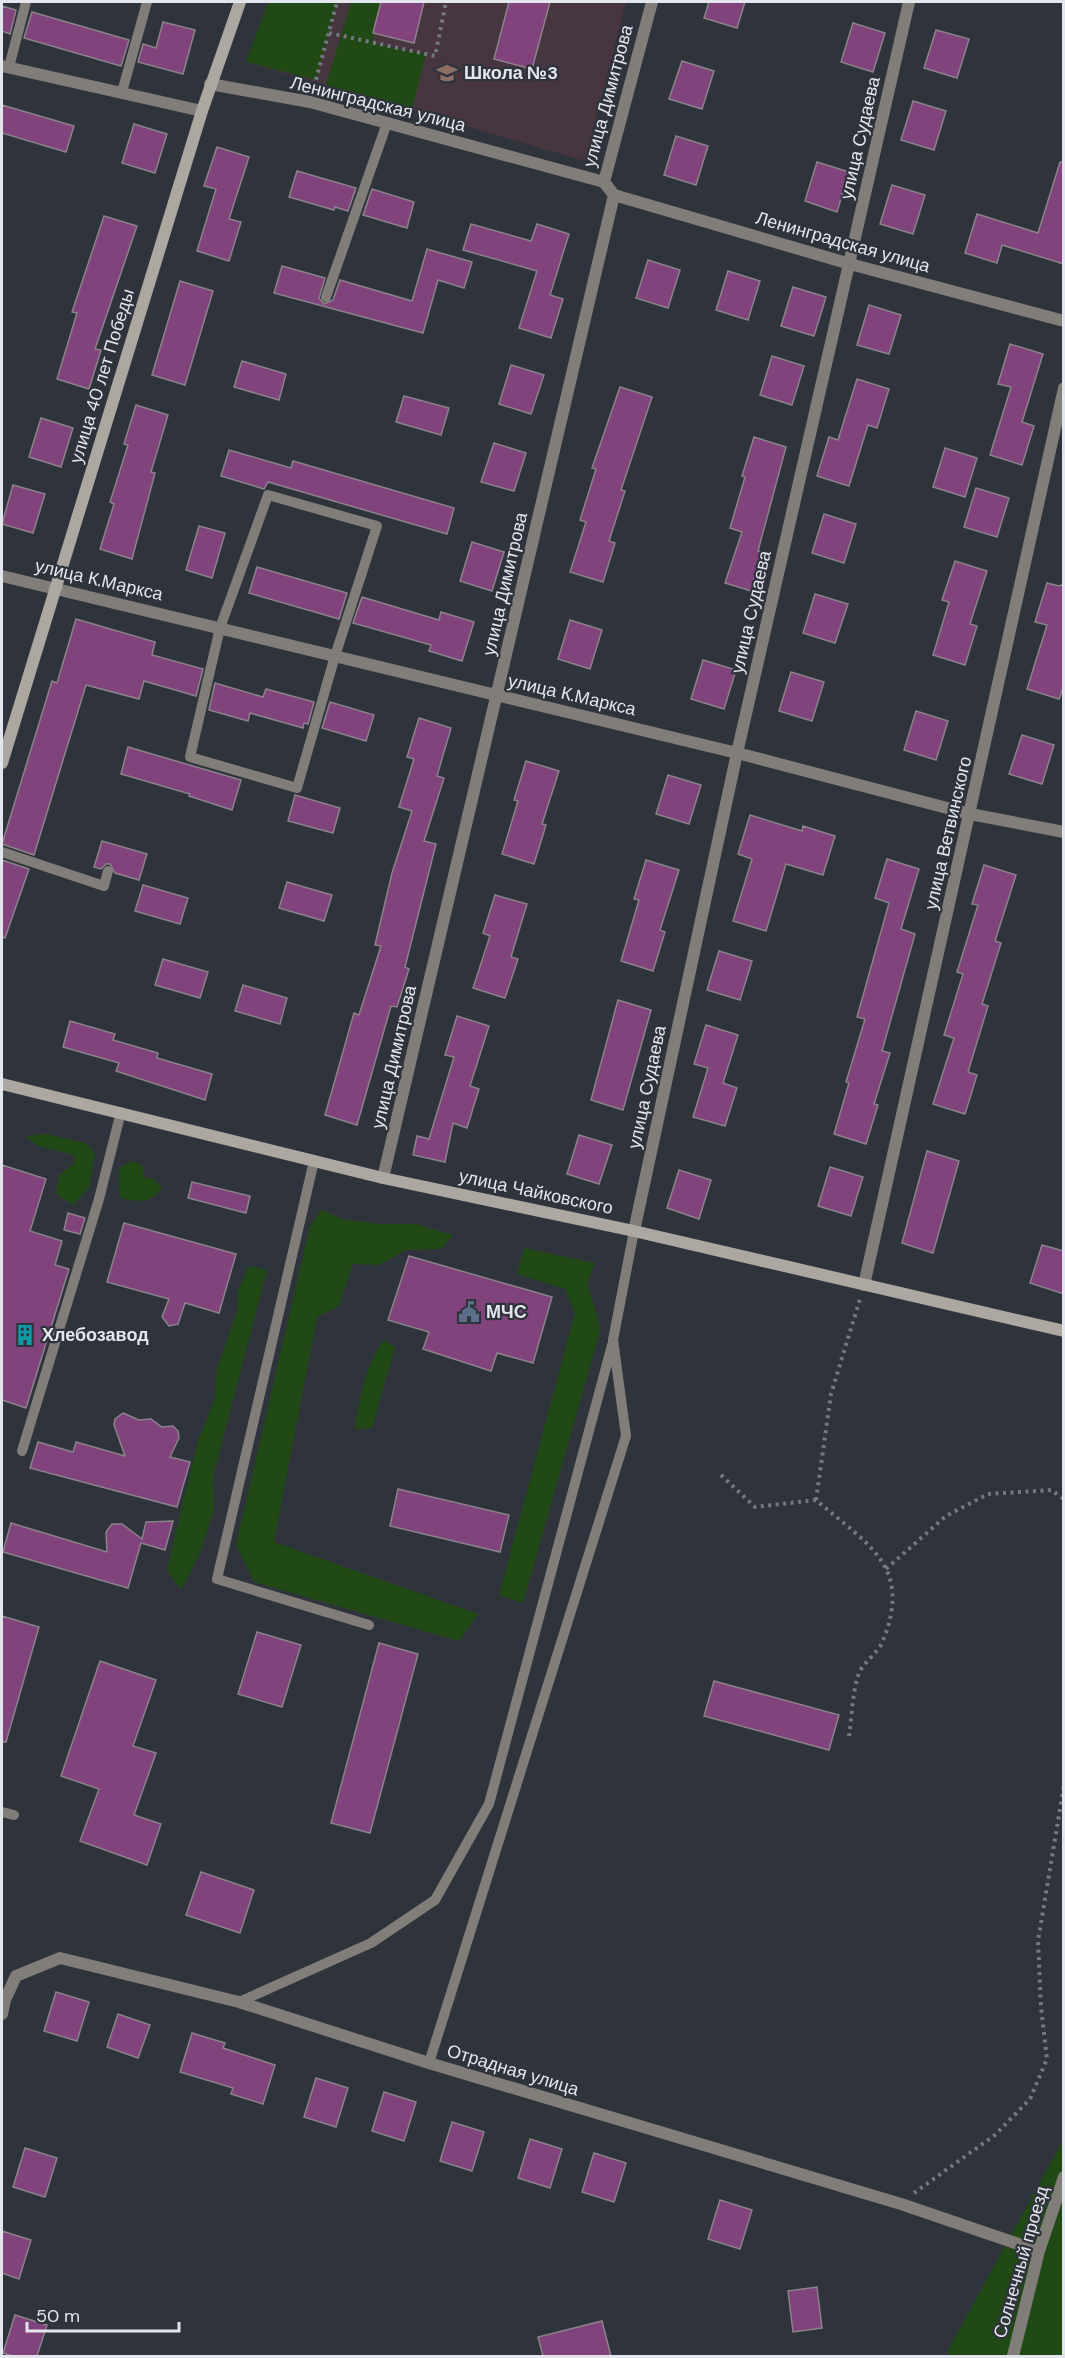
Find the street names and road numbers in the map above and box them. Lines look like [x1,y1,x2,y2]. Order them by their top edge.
street label: улица Димитрова [577,21,639,170]
street label: Ленинградская улица [288,71,469,138]
street label: улица Судаева [834,73,886,202]
street label: Ленинградская улица [753,206,934,279]
street label: улица 40 лет Победы [64,286,140,466]
street label: улица Димитрова [477,509,533,658]
street label: улица Судаева [725,547,777,676]
street label: улица К.Маркса [33,554,166,607]
street label: улица К.Маркса [506,669,639,722]
street label: улица Ветвинского [919,754,977,912]
street label: улица Димитрова [366,982,422,1131]
street label: улица Судаева [622,1022,672,1151]
street label: улица Чайковского [457,1164,615,1220]
street label: Отрадная улица [444,2039,583,2102]
street label: Солнечный проезд [988,2183,1054,2341]

